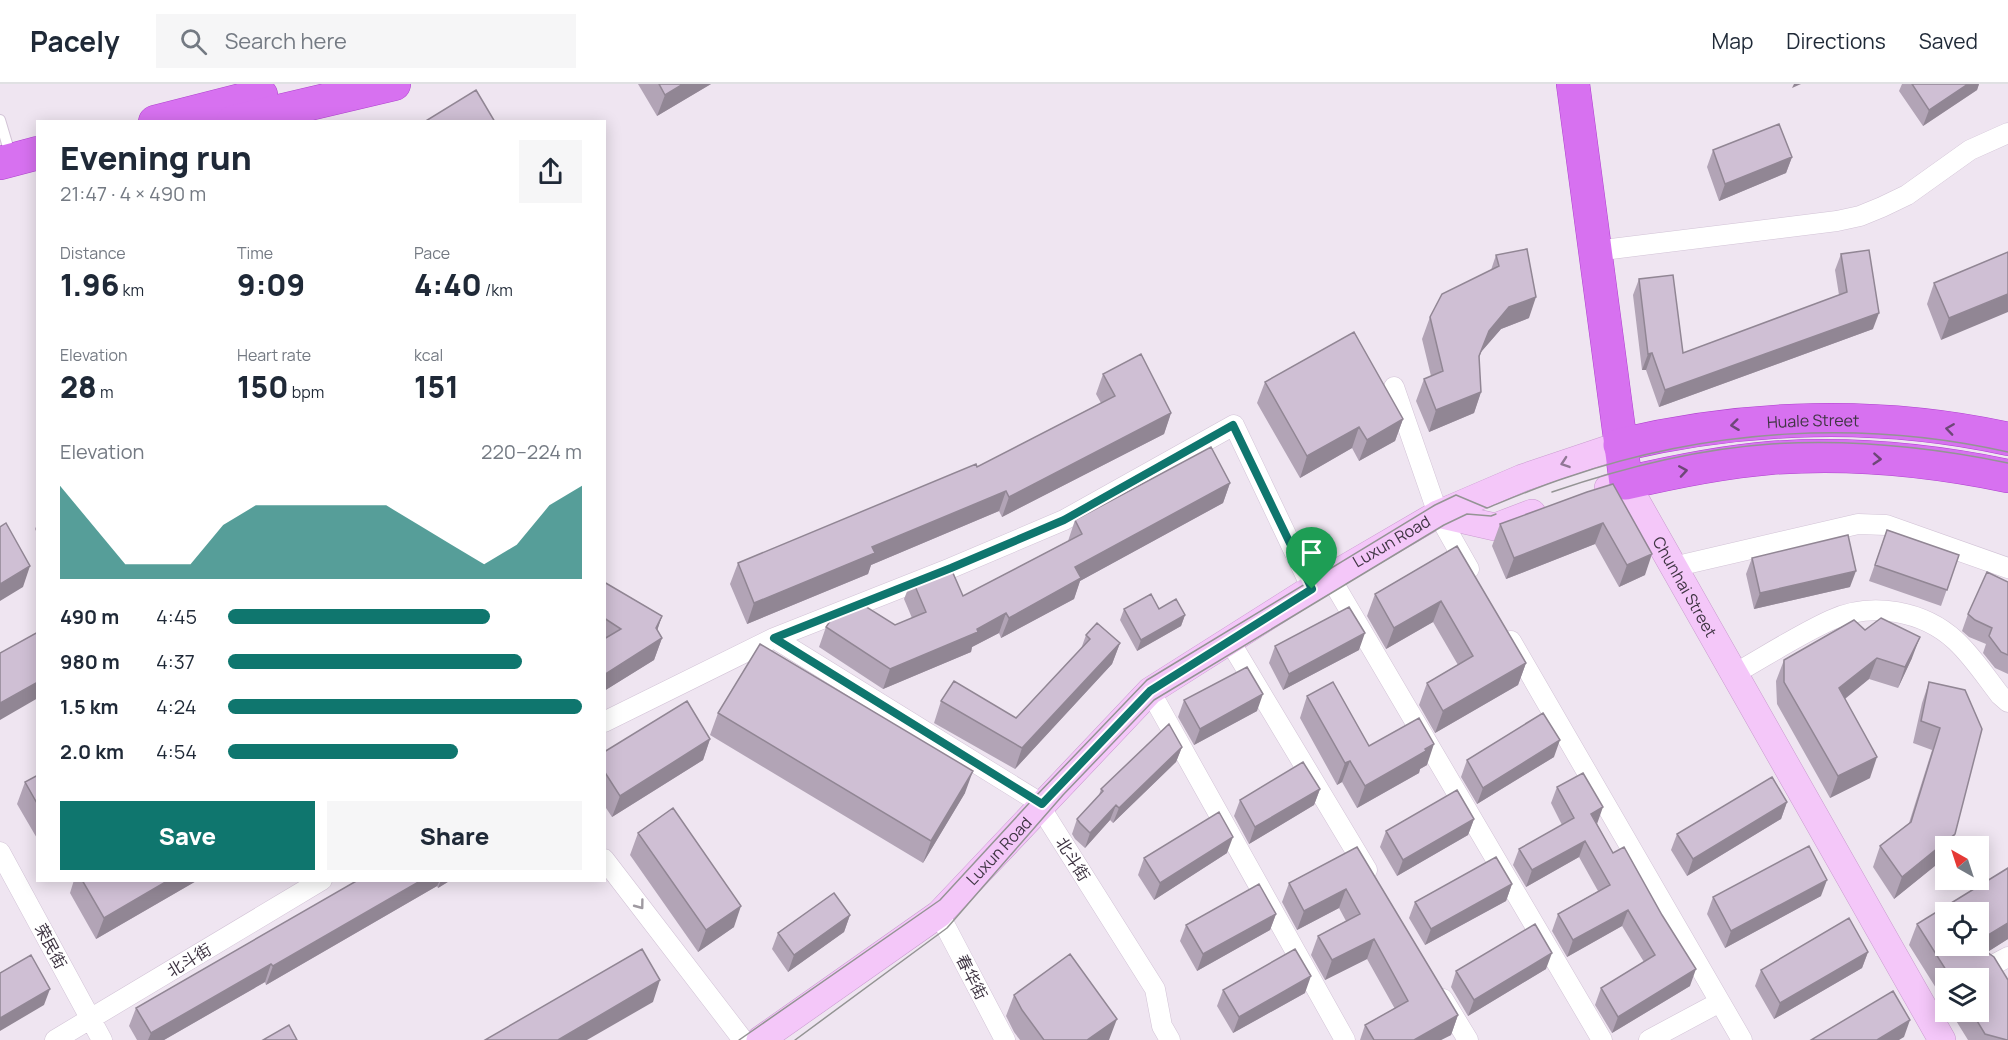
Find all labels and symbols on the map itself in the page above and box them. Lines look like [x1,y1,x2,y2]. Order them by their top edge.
street label: Huale Street [1766,409,1860,433]
one-way arrow [1730,418,1740,431]
one-way arrow [1946,423,1955,435]
one-way arrow [1872,452,1881,465]
one-way arrow [1560,456,1571,468]
one-way arrow [1678,465,1687,477]
street label: Luxun Road [1349,510,1434,572]
pin [1286,527,1337,589]
street label: Chunhai Street [1648,532,1722,641]
street label: Luxun Road [961,812,1037,890]
street label: 北斗街 [1051,833,1095,885]
north arrow [1935,836,1989,890]
one-way arrow [633,898,644,909]
street label: 荣民街 [30,920,72,972]
street label: 北斗街 [163,938,215,982]
street label: 春华街 [951,951,993,1003]

